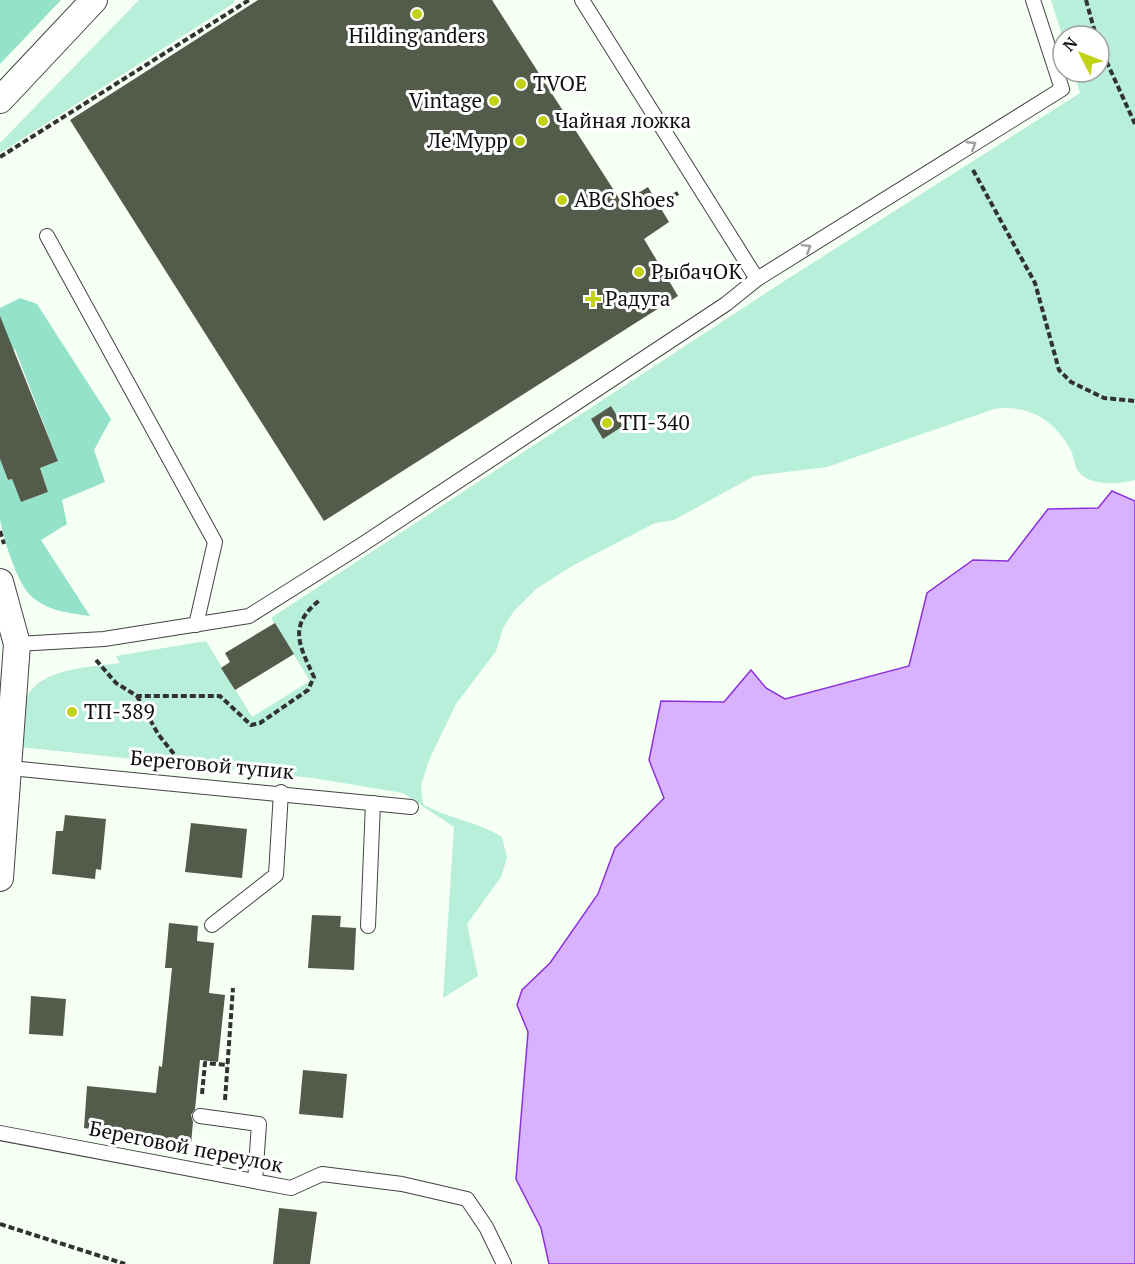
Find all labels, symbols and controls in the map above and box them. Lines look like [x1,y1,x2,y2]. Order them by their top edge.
marker: Hilding anders [410,7,424,21]
place label: Hilding anders [349,21,485,49]
north arrow [1051,24,1111,84]
text: N [1058,32,1082,56]
place label: TVOE [533,69,587,97]
marker: TVOE [514,77,528,91]
place label: Vintage [409,86,482,114]
marker: Vintage [487,94,501,108]
place label: Чайная ложка [555,106,691,134]
marker: Чайная ложка [536,114,550,128]
place label: Ле'Мурр [426,126,508,154]
marker: Ле'Мурр [513,134,527,148]
one-way arrow [966,141,976,153]
place label: ABC Shoes [574,185,675,213]
marker: ABC Shoes [555,193,569,207]
one-way arrow [800,245,811,256]
place label: РыбачОК [651,257,742,285]
marker: РыбачОК [632,265,646,279]
place label: Радуга [605,284,671,312]
marker: Радуга [586,292,600,306]
place label: ТП-340 [619,408,690,436]
marker: ТП-340 [600,416,614,430]
place label: ТП-389 [84,697,155,725]
marker: ТП-389 [65,705,79,719]
street label: Береговой тупик [129,743,296,785]
street label: Береговой переулок [87,1113,286,1179]

